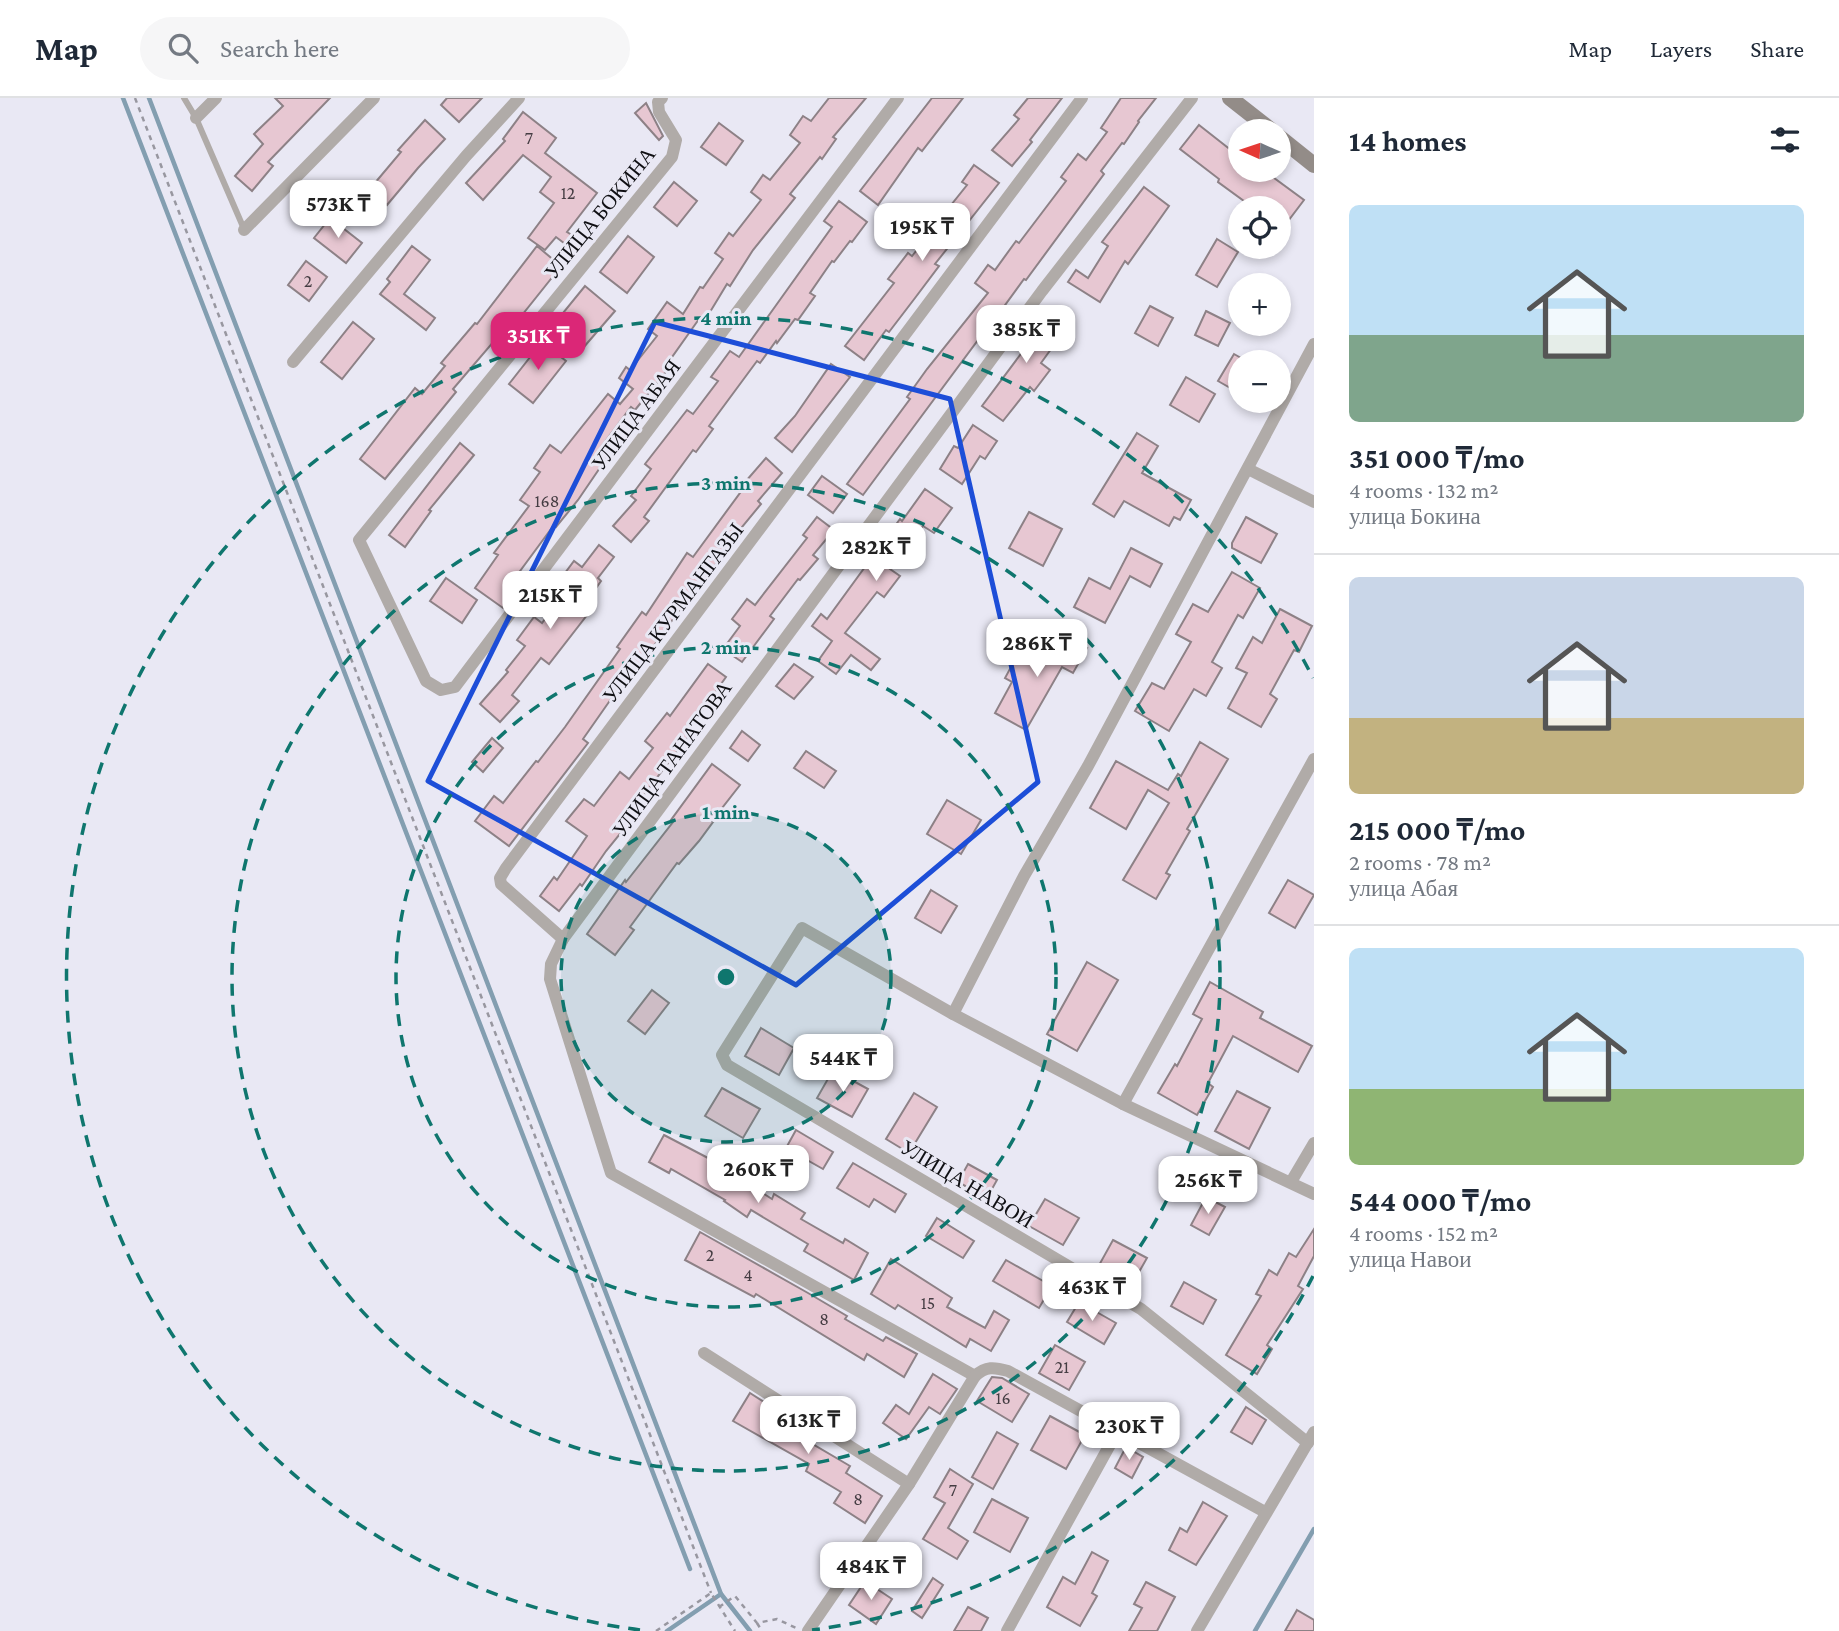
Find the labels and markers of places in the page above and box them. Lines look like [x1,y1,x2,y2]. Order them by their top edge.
pin: 573K ₸ [281,180,395,240]
pin: 195K ₸ [865,204,979,263]
pin: 385K ₸ [969,306,1083,365]
pin: 351K ₸ [481,313,595,372]
pin: 282K ₸ [819,524,933,583]
pin: 215K ₸ [493,572,607,631]
pin: 286K ₸ [980,620,1094,679]
centre of rings [714,965,738,989]
pin: 544K ₸ [786,1034,900,1094]
pin: 260K ₸ [701,1146,815,1205]
pin: 256K ₸ [1151,1156,1265,1216]
pin: 463K ₸ [1035,1264,1149,1323]
pin: 613K ₸ [751,1396,865,1456]
pin: 230K ₸ [1072,1402,1186,1462]
pin: 484K ₸ [814,1542,928,1602]

